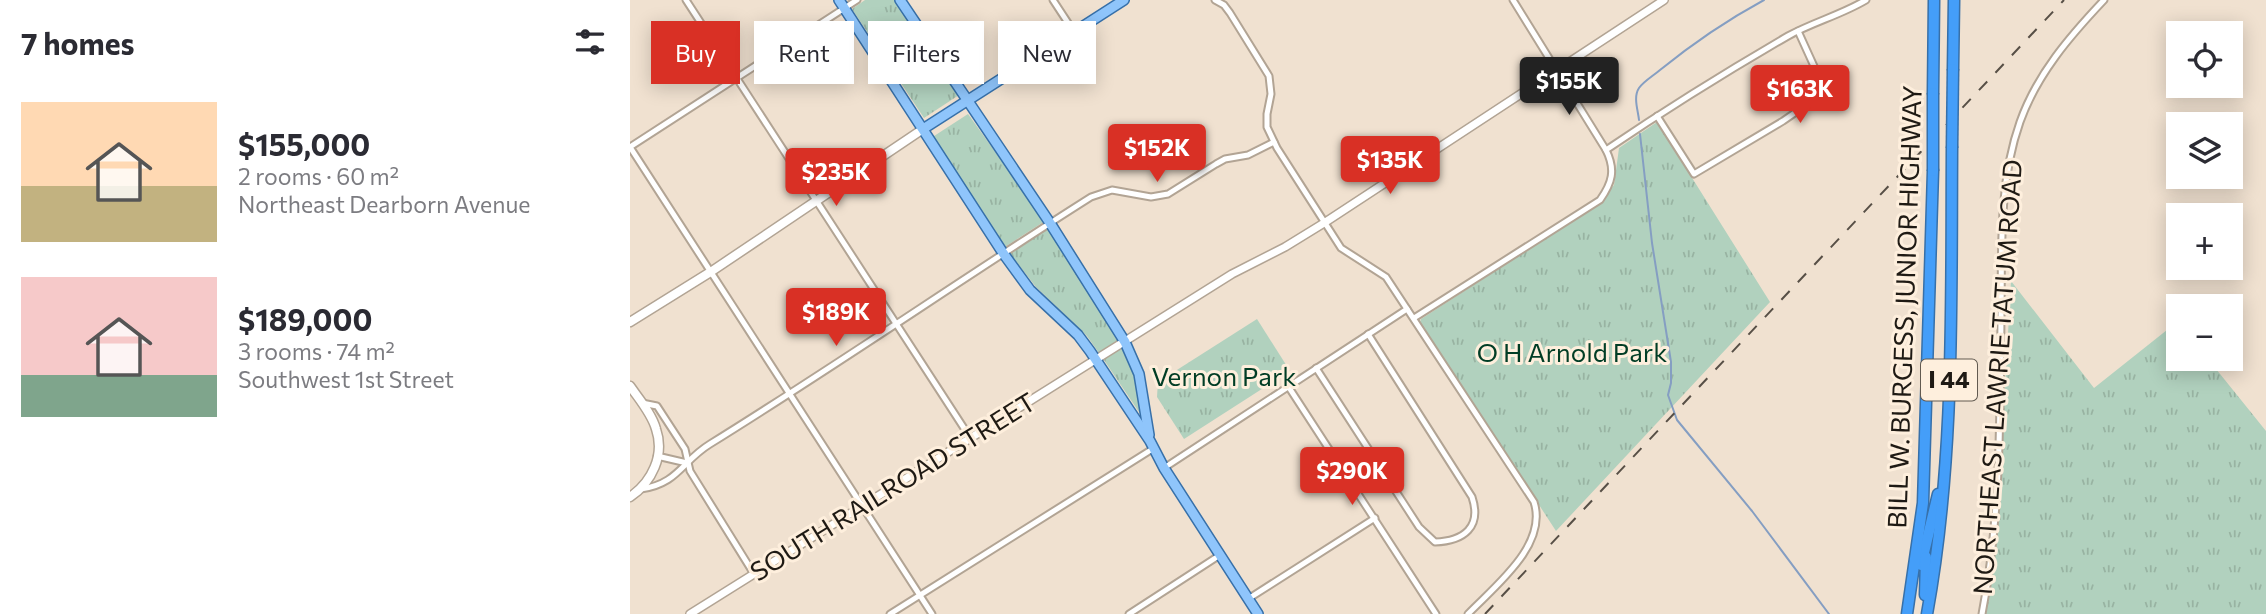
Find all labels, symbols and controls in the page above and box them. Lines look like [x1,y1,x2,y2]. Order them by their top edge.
chip: Buy [651,21,740,84]
chip: Rent [754,21,854,84]
chip: Filters [868,21,984,84]
chip: New [998,21,1096,84]
map controls [2166,21,2243,371]
button: locate [2166,21,2243,98]
icon: filters [571,23,609,61]
text: 7 homes [21,24,134,61]
pin: $155K [1520,58,1618,117]
text: $155K [1536,66,1602,94]
pin: $163K [1751,66,1849,125]
text: $163K [1766,74,1834,102]
street label: BILL W. BURGESS, JUNIOR HIGHWAY [1880,85,1927,529]
button: layers [2166,112,2243,189]
pin: $152K [1108,124,1206,184]
text: $155,000 [238,125,370,162]
icon: home [77,130,161,214]
text: $152K [1124,133,1190,161]
pin: $135K [1341,136,1439,196]
text: $135K [1357,145,1423,173]
pin: $235K [787,148,885,208]
text: $235K [801,157,871,185]
street label: NORTHEAST LAWRIE TATUM ROAD [1966,158,2027,596]
text: 2 rooms · 60 m² [238,162,399,190]
text: Northeast Dearborn Avenue [238,190,530,218]
button: + [2166,203,2243,280]
pin: $189K [787,288,885,348]
button: − [2166,294,2243,371]
text: $189K [802,297,870,325]
text: $189,000 [238,300,372,337]
icon: home [77,305,161,389]
park label: O H Arnold Park [1477,336,1667,367]
text: 3 rooms · 74 m² [238,337,395,365]
park label: Vernon Park [1152,360,1296,391]
road number: I 44 [1921,360,1977,400]
text: Southwest 1st Street [238,365,454,393]
street label: SOUTH RAILROAD STREET [744,385,1040,586]
pin: $290K [1303,448,1401,507]
text: $290K [1316,456,1388,484]

